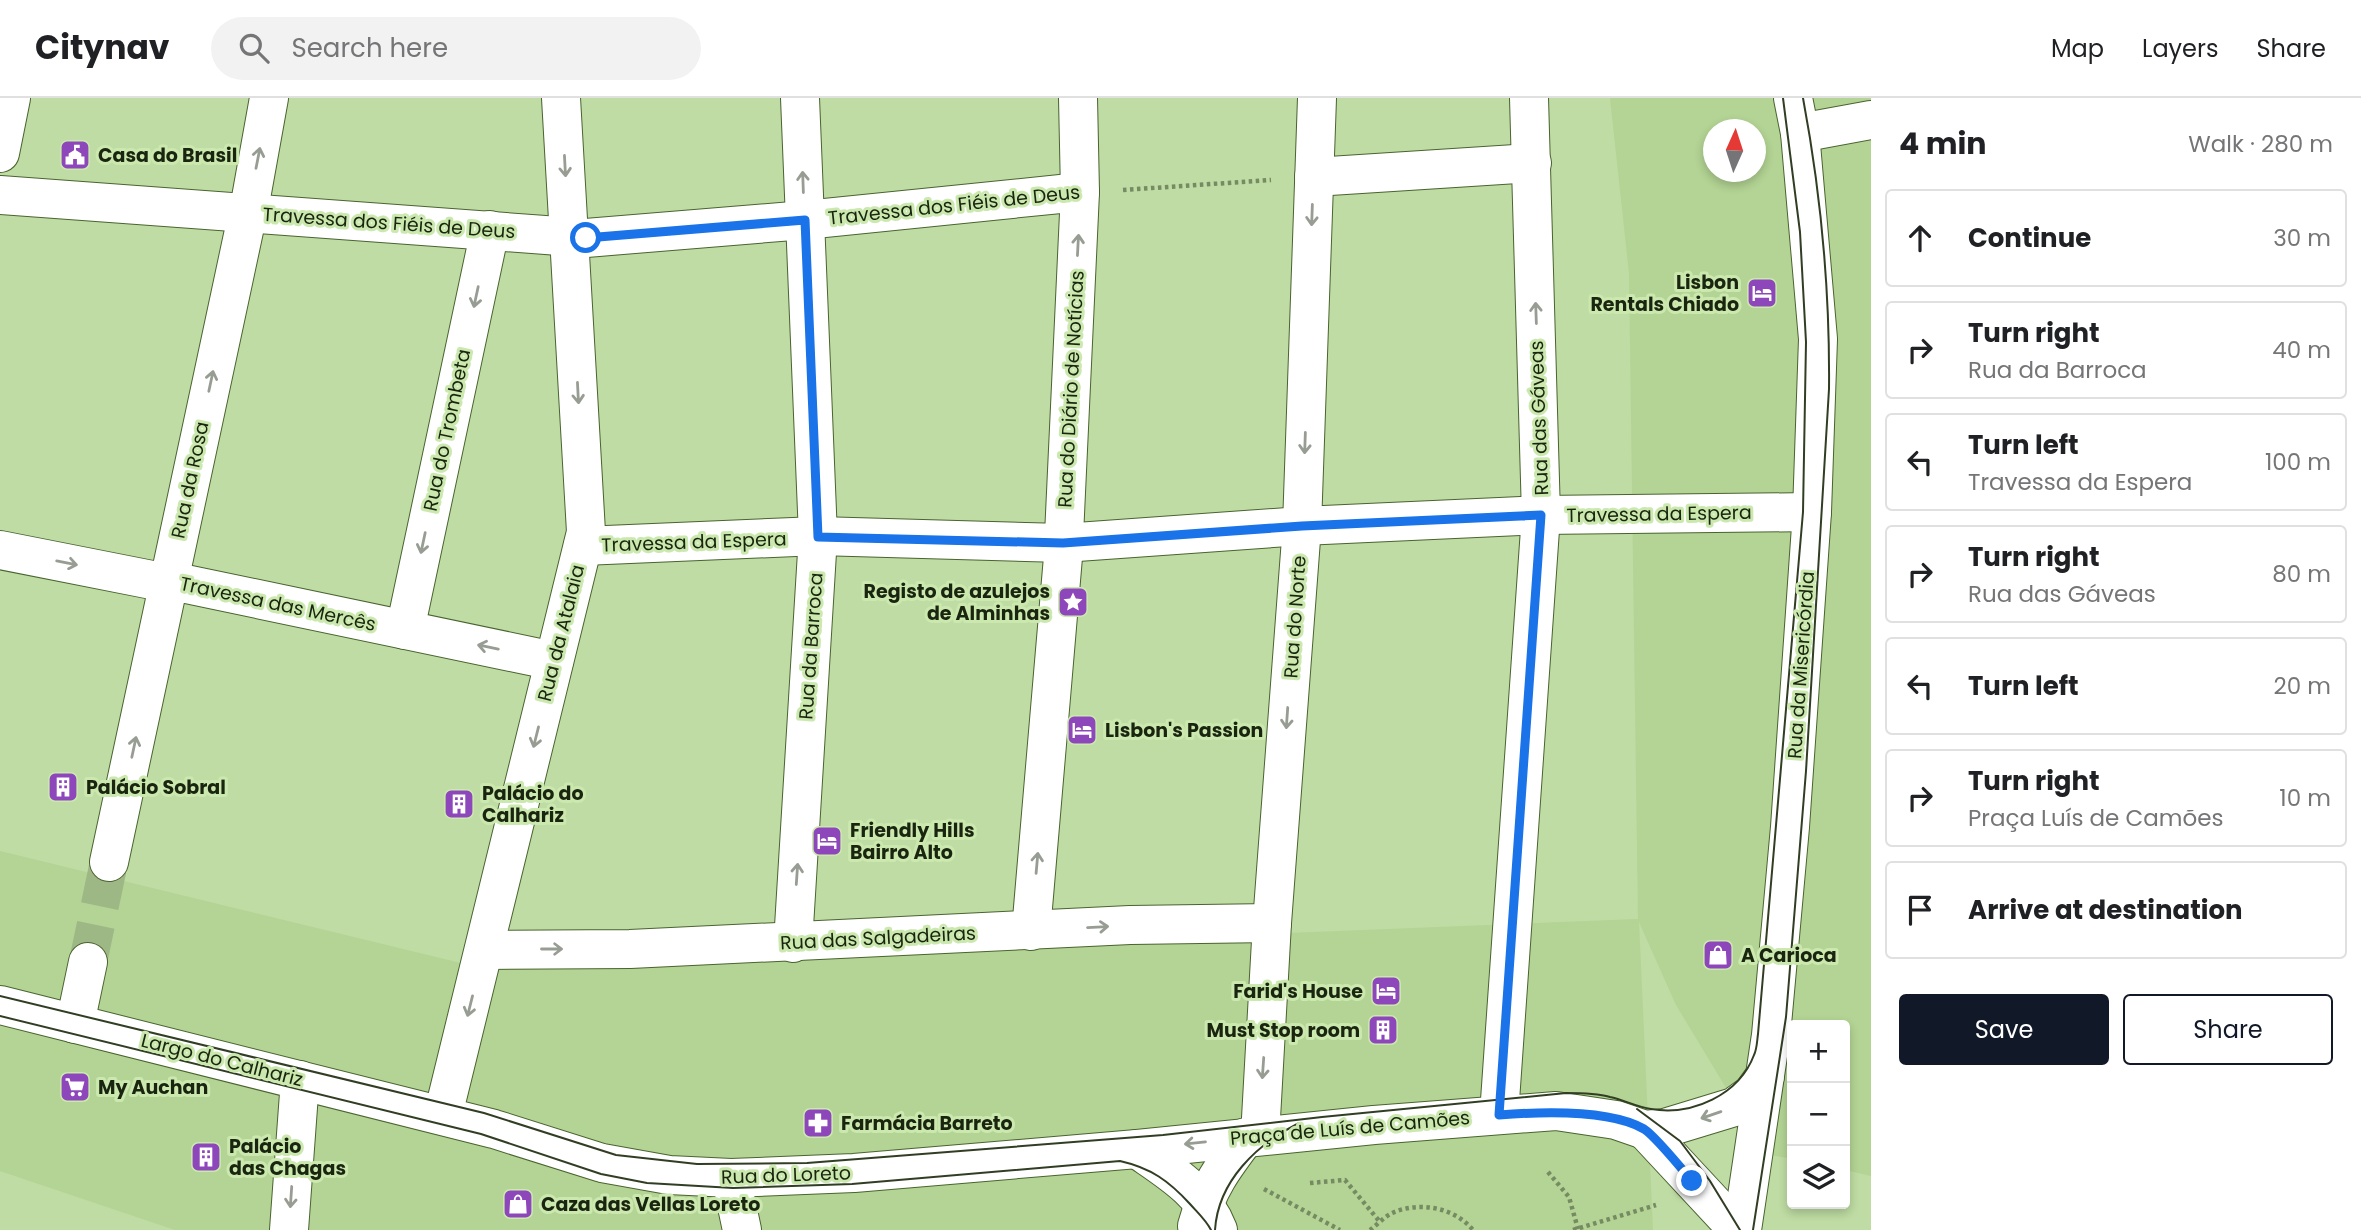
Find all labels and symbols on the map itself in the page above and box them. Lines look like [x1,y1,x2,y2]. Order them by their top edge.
north arrow [1703,119,1766,182]
public building icon: Casa do Brasil [58,138,92,172]
place label: Casa do Brasil [98,142,237,169]
one-way arrow [252,147,265,170]
one-way arrow [558,154,571,177]
one-way arrow [797,171,810,194]
street label: Travessa dos Fiéis de Deus [827,178,1081,232]
street label: Travessa dos Fiéis de Deus [262,201,516,245]
one-way arrow [1306,203,1319,226]
route start [570,222,601,253]
one-way arrow [1071,233,1084,256]
place label: Lisbon Rentals Chiado [1590,269,1739,318]
street label: Rua do Diário de Notícias [1051,270,1091,508]
hotel icon: Lisbon Rentals Chiado [1745,276,1779,310]
one-way arrow [468,285,482,308]
one-way arrow [1529,302,1542,325]
street label: Rua das Gáveas [1523,340,1555,496]
street label: Rua do Trombeta [417,346,477,514]
one-way arrow [205,370,219,393]
one-way arrow [572,382,585,404]
street label: Rua da Rosa [164,419,216,541]
one-way arrow [1298,431,1311,454]
street label: Travessa da Espera [1566,499,1752,529]
street label: Travessa da Espera [601,525,787,559]
one-way arrow [416,531,430,554]
street label: Rua do Norte [1277,555,1313,679]
one-way arrow [55,557,78,571]
street label: Rua da Atalaia [531,562,591,704]
street label: Travessa das Mercês [178,570,378,638]
street label: Rua da Misericórdia [1781,570,1821,760]
street label: Rua da Barroca [792,571,830,721]
place label: Registo de azulejos de Alminhas [864,578,1050,627]
place icon: Registo de azulejos de Alminhas [1056,585,1090,619]
one-way arrow [477,640,500,654]
one-way arrow [1280,707,1293,729]
hotel icon: Lisbon's Passion [1065,713,1099,747]
place label: Lisbon's Passion [1105,717,1263,744]
one-way arrow [529,725,542,748]
one-way arrow [127,736,141,759]
building icon: Palácio Sobral [46,770,80,804]
place label: Palácio Sobral [86,774,226,801]
place label: Palácio do Calhariz [482,780,584,829]
building icon: Palácio do Calhariz [442,787,476,821]
place label: Friendly Hills Bairro Alto [850,817,975,866]
hotel icon: Friendly Hills Bairro Alto [810,824,844,858]
one-way arrow [1031,852,1044,874]
one-way arrow [791,864,804,886]
street label: Rua das Salgadeiras [780,919,976,957]
one-way arrow [1086,920,1108,933]
shop icon: A Carioca [1701,938,1735,972]
one-way arrow [540,942,563,956]
place label: A Carioca [1741,942,1837,969]
hotel icon: Farid's House [1369,974,1403,1008]
place label: Farid's House [1233,978,1363,1005]
one-way arrow [463,994,476,1016]
building icon: Must Stop room [1366,1013,1400,1047]
place label: Must Stop room [1207,1017,1360,1044]
street label: Largo do Calhariz [138,1027,306,1093]
one-way arrow [1256,1056,1269,1078]
supermarket icon: My Auchan [58,1070,92,1104]
place label: My Auchan [98,1074,208,1101]
street label: Praça de Luís de Camões [1229,1104,1471,1152]
pharmacy icon: Farmácia Barreto [801,1106,835,1140]
one-way arrow [1700,1109,1722,1122]
place label: Farmácia Barreto [841,1110,1013,1137]
place label: Palácio das Chagas [229,1133,346,1182]
one-way arrow [1184,1136,1207,1149]
building icon: Palácio das Chagas [189,1140,223,1174]
street label: Rua do Loreto [721,1159,851,1191]
route end [1676,1165,1707,1196]
one-way arrow [284,1185,297,1208]
shop icon: Caza das Vellas Loreto [501,1187,535,1221]
place label: Caza das Vellas Loreto [541,1191,760,1218]

